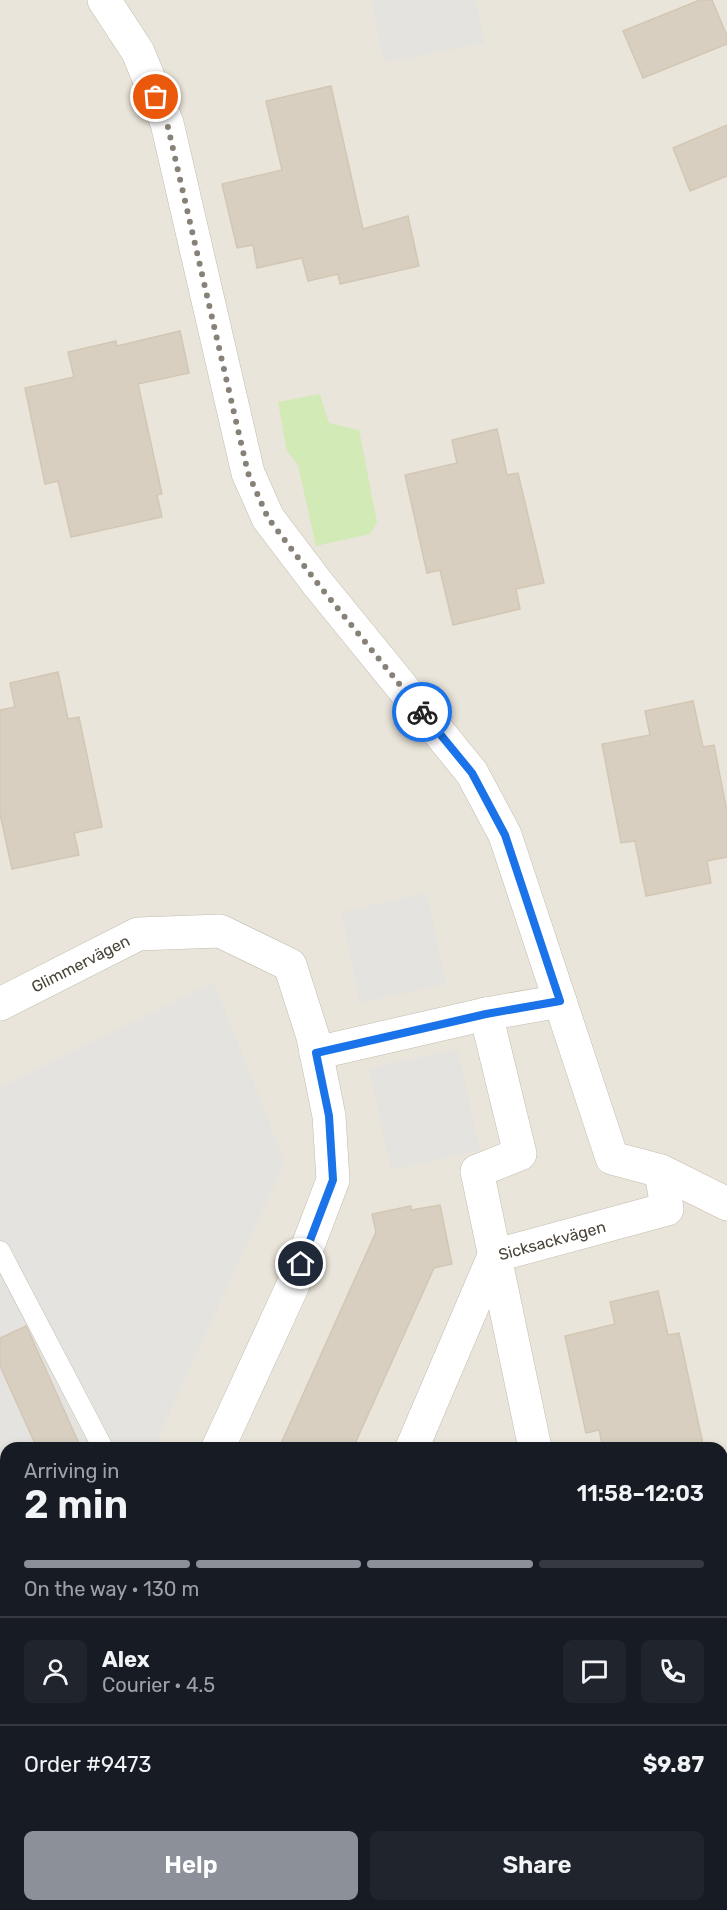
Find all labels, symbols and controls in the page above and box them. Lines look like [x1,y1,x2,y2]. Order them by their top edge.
pin [130,71,181,122]
icon: bag [139,80,172,113]
courier [392,682,452,742]
icon: bike [406,696,439,729]
street label: Glimmervägen [28,931,133,997]
street label: Sicksackvägen [496,1217,608,1264]
pin [275,1238,326,1289]
icon: home [284,1247,317,1280]
text: Arriving in [24,1459,119,1483]
text: 11:58–12:03 [577,1480,704,1507]
text: 2 min [24,1482,128,1528]
text: On the way · 130 m [24,1577,199,1601]
button: person [24,1640,87,1703]
button: chat [563,1640,626,1703]
button: phone [641,1640,704,1703]
text: Alex [102,1646,150,1673]
text: Courier · 4.5 [102,1673,215,1697]
text: Order #9473 [24,1751,152,1778]
text: $9.87 [643,1751,704,1778]
button: Help [24,1831,358,1900]
button: Share [370,1831,704,1900]

